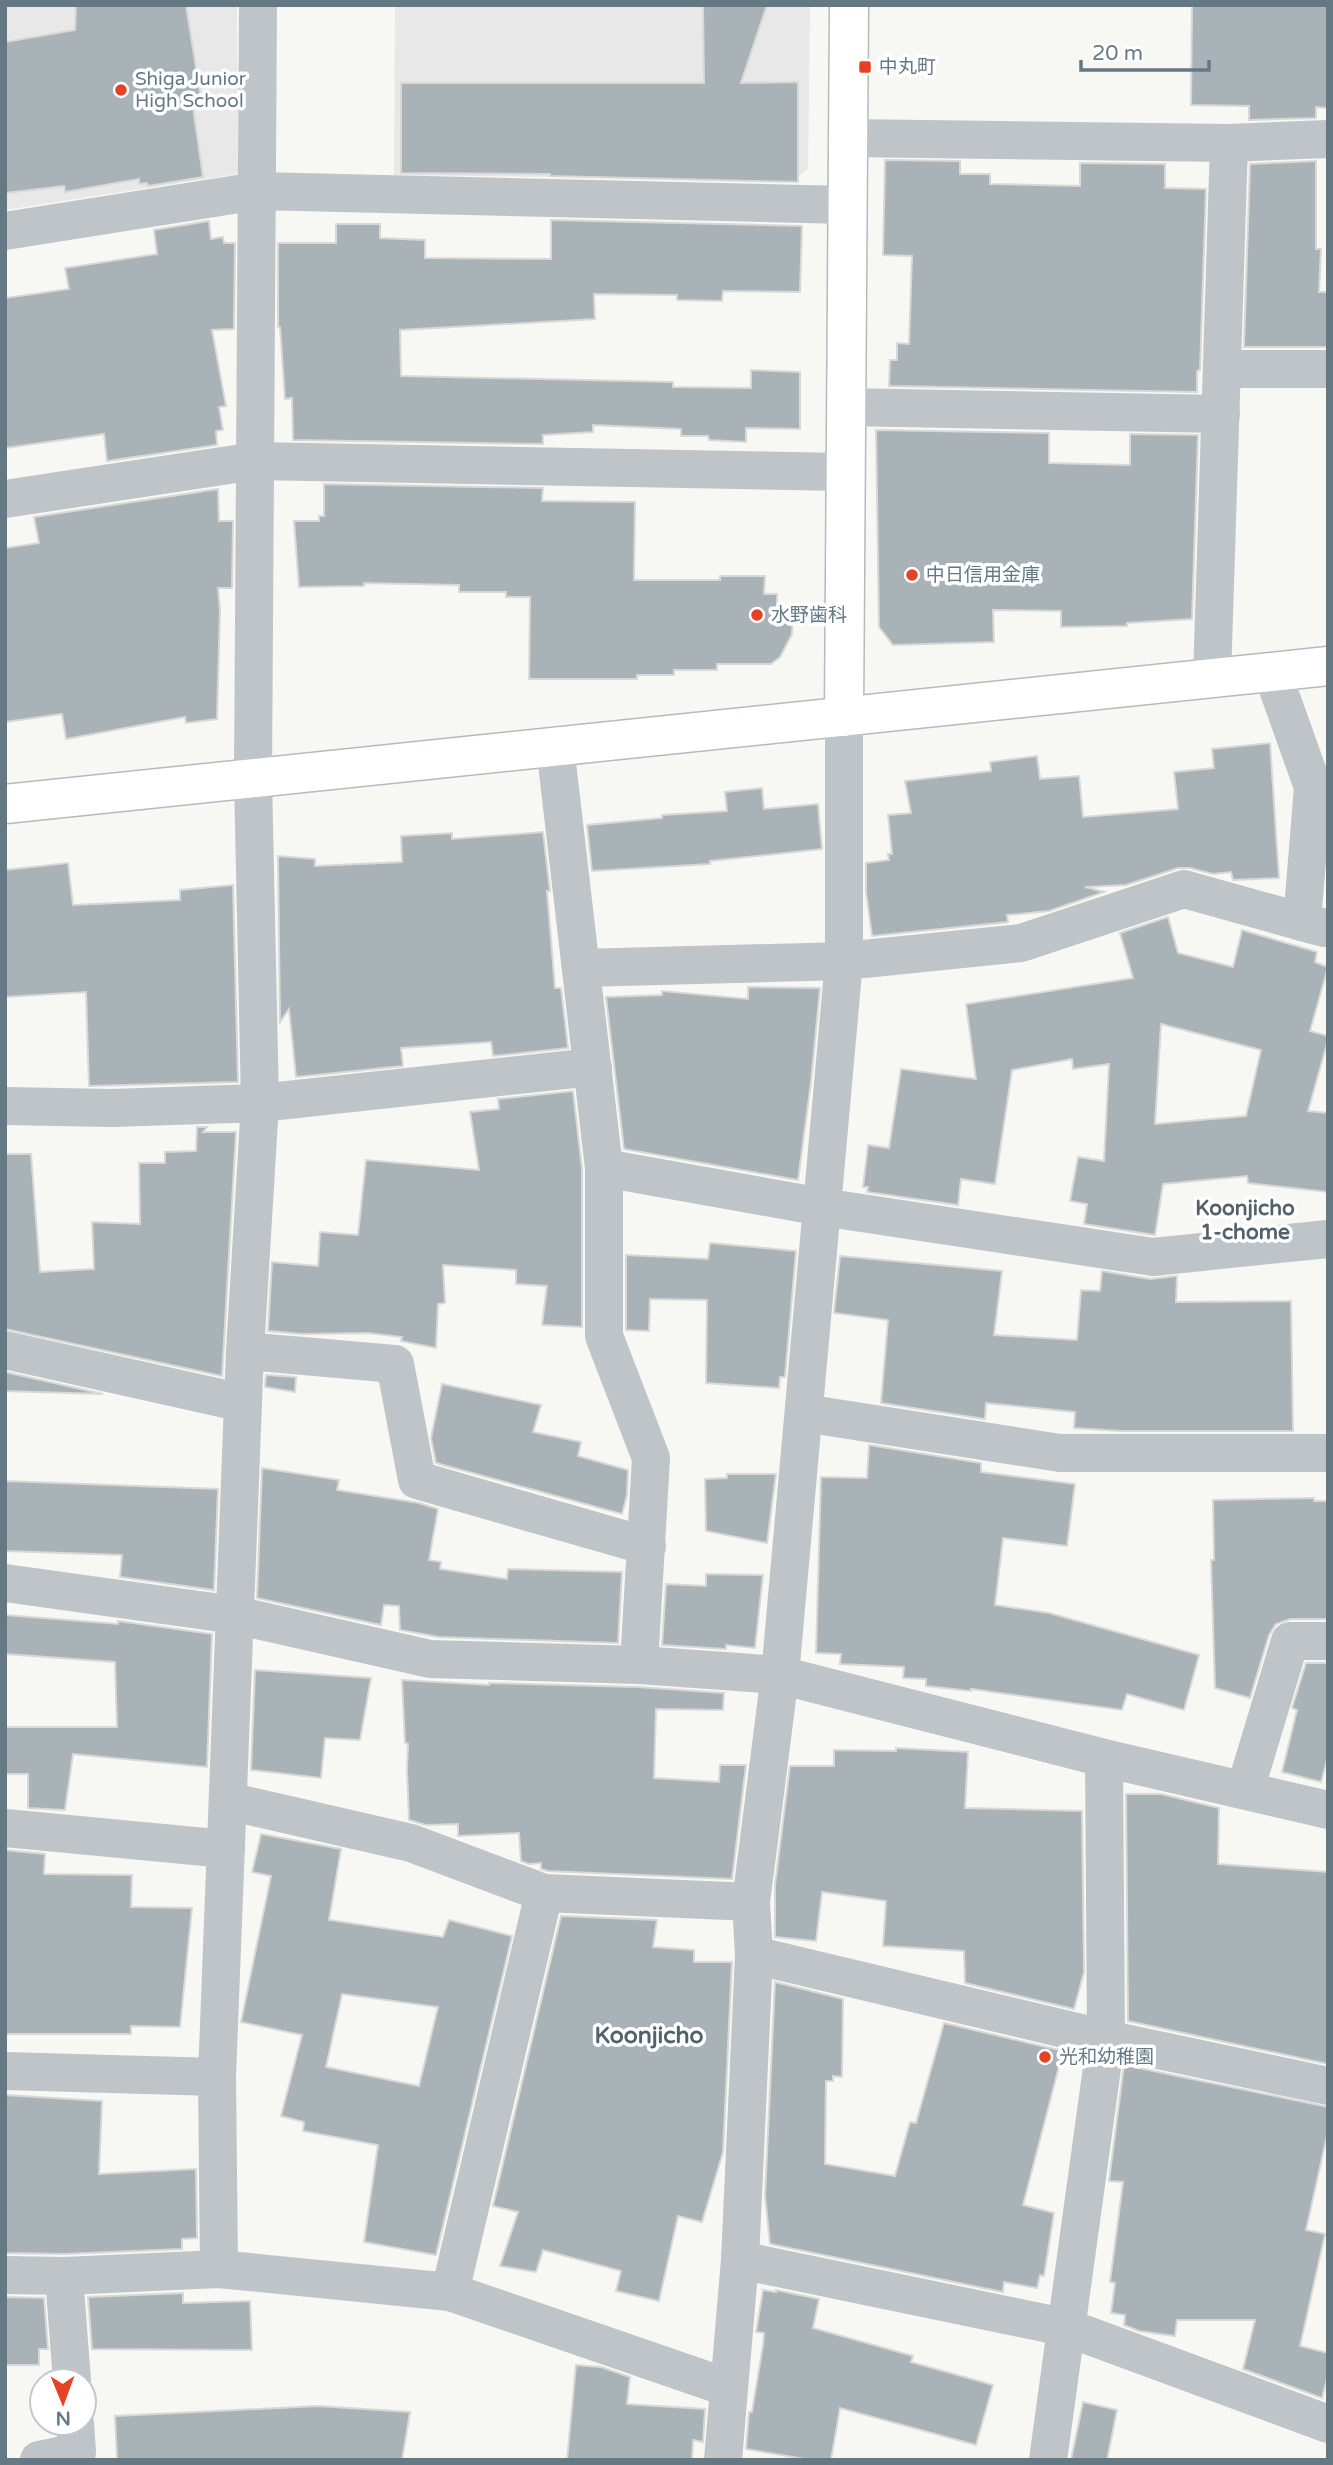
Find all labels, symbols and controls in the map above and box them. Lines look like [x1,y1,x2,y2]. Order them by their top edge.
scale bar [1081,28,1209,72]
text: 20 m [1092,41,1143,66]
place label: 中丸町 [879,56,936,78]
marker: 中丸町 [857,59,873,75]
place label: Shiga Junior High School [135,68,247,112]
marker: Shiga Junior High School [113,82,129,98]
place label: 中日信用金庫 [926,564,1040,586]
marker: 中日信用金庫 [904,567,920,583]
place label: 水野歯科 [771,604,847,626]
marker: 水野歯科 [749,607,765,623]
district label: Koonjicho 1-chome [1195,1196,1295,1245]
district label: Koonjicho [594,2022,704,2050]
place label: 光和幼稚園 [1059,2046,1154,2068]
marker: 光和幼稚園 [1037,2049,1053,2065]
north arrow [28,2367,98,2437]
text: N [55,2407,71,2429]

